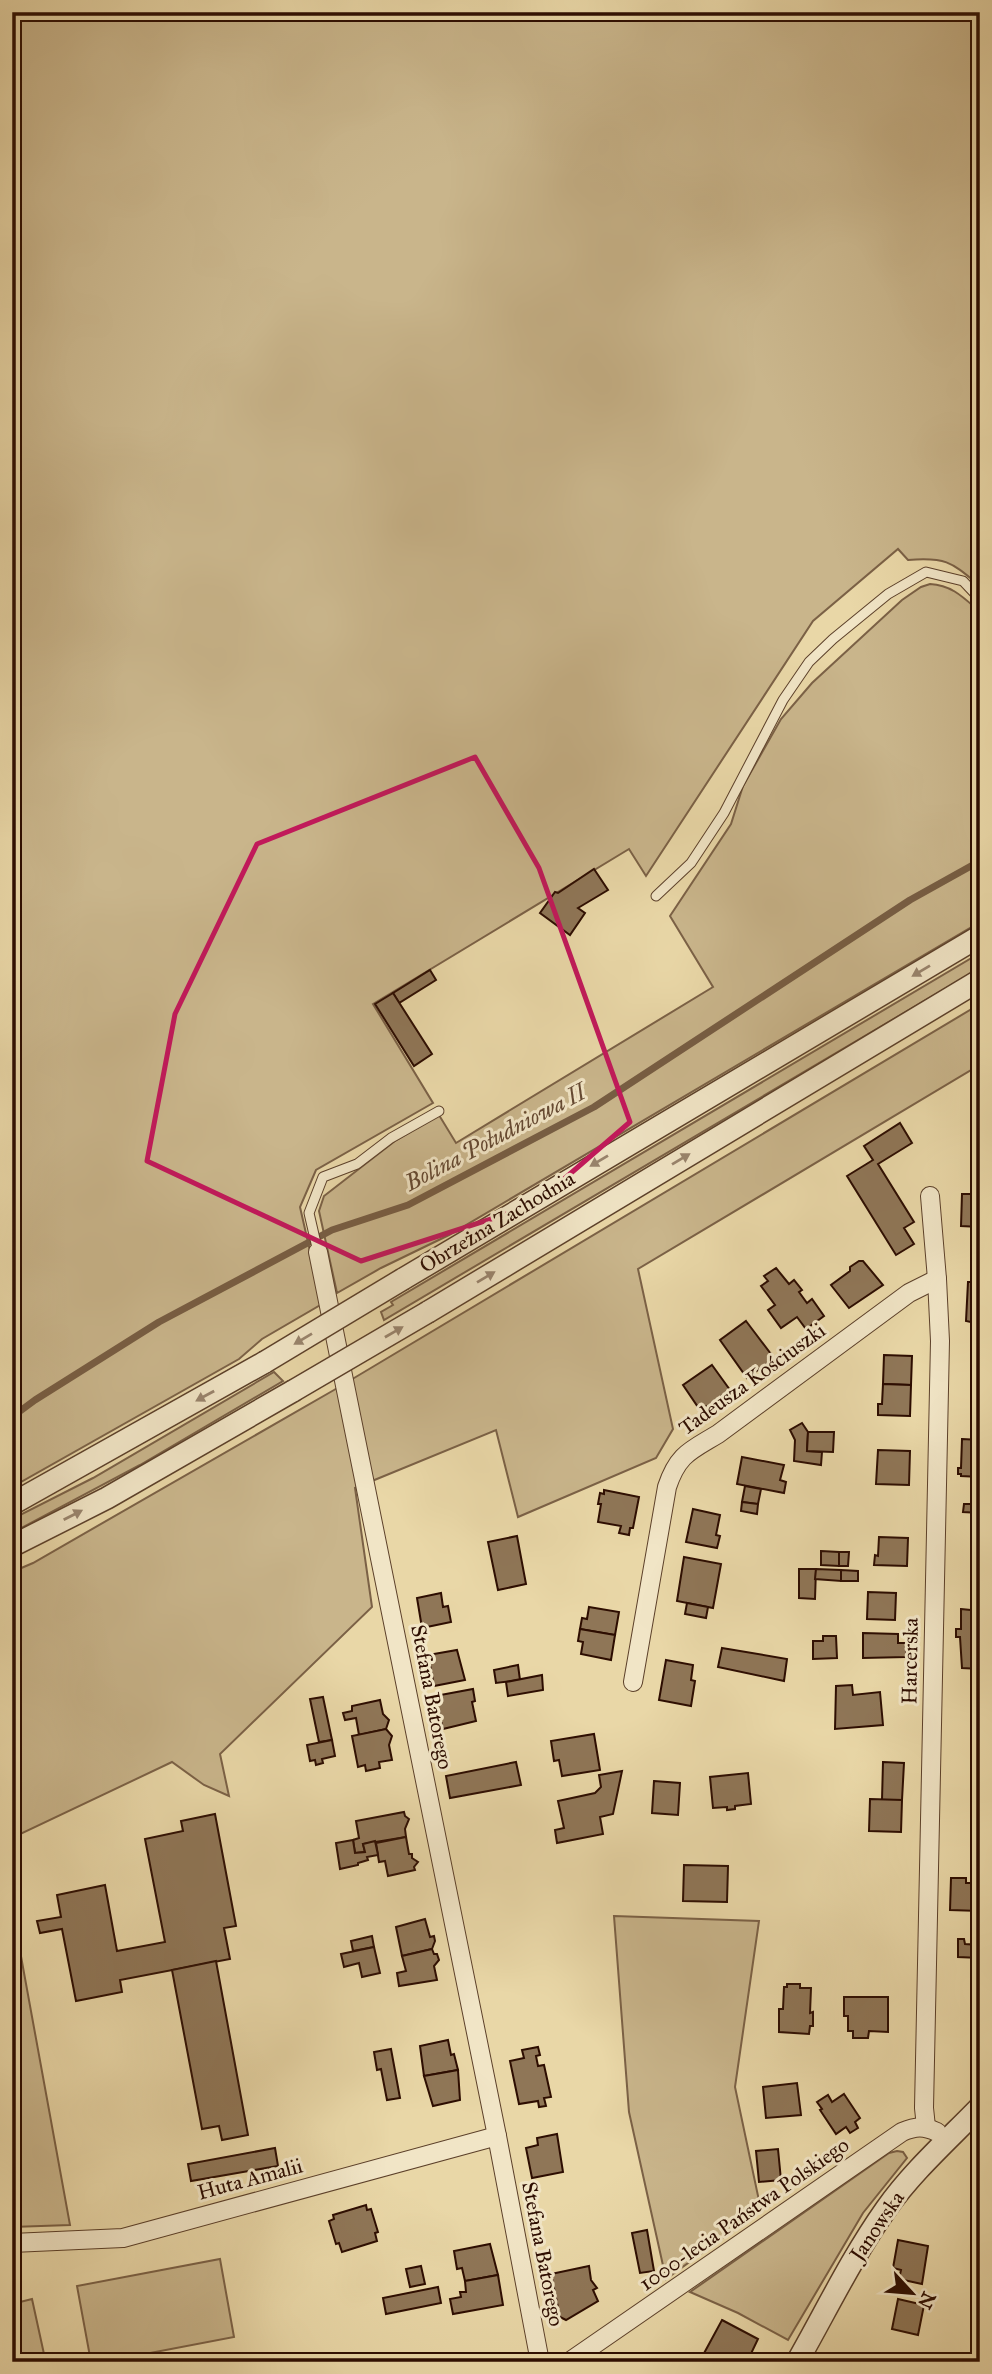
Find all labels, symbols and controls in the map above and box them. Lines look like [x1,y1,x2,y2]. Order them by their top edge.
one-way arrow [911,965,931,977]
water label: Bolina Południowa II [399,1076,594,1197]
one-way arrow [671,1153,690,1166]
one-way arrow [590,1155,609,1168]
street label: Obrzeżna Zachodnia [415,1165,580,1279]
one-way arrow [477,1271,496,1284]
street label: Tadeusza Kościuszki [674,1317,831,1441]
one-way arrow [385,1326,404,1338]
one-way arrow [293,1333,312,1346]
one-way arrow [196,1390,215,1402]
one-way arrow [63,1510,83,1521]
street label: Harcerska [896,1617,924,1704]
street label: Stefana Batorego [405,1622,459,1772]
street label: 1000-lecia Państwa Polskiego [634,2131,854,2296]
street label: Huta Amalii [195,2152,306,2206]
street label: Stefana Batorego [516,2179,570,2329]
street label: Janowska [843,2186,910,2268]
north arrow [876,2258,946,2328]
text: N [913,2288,941,2313]

